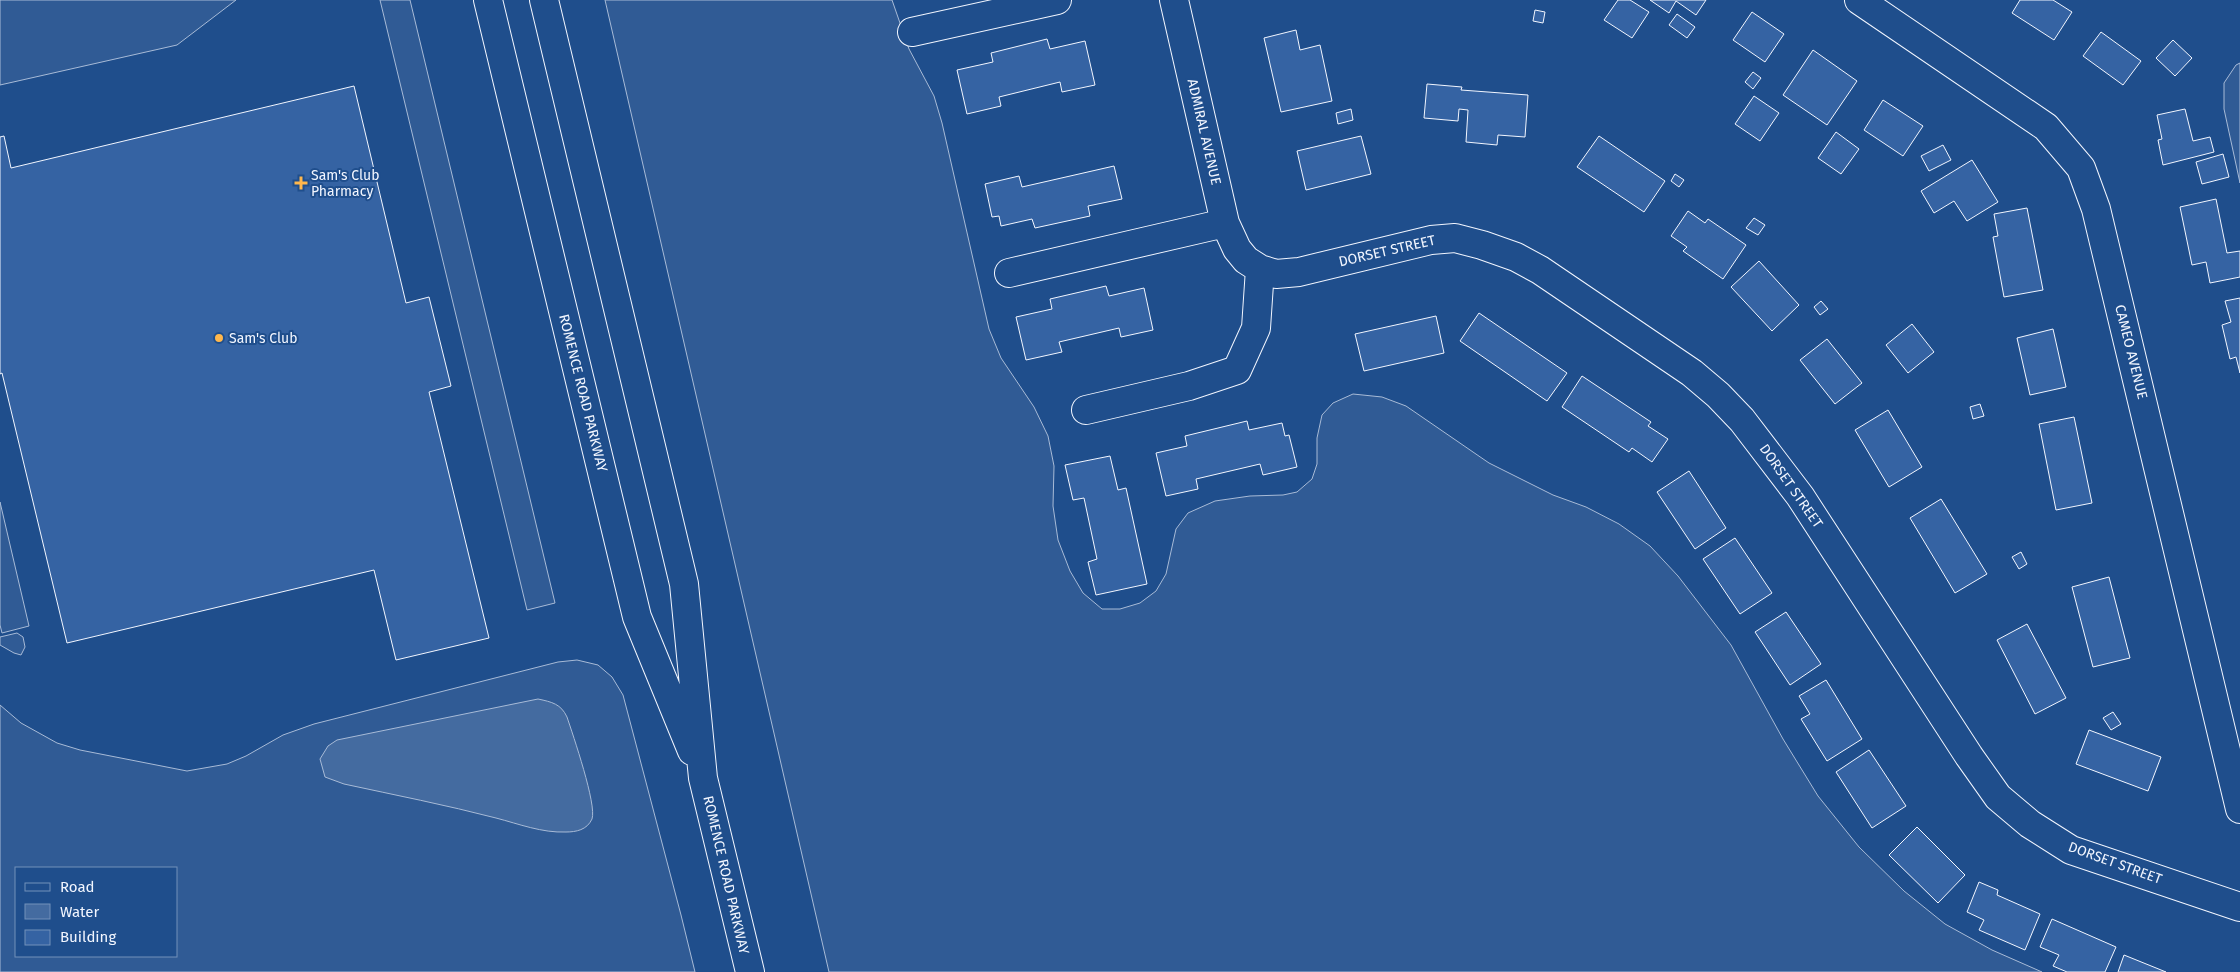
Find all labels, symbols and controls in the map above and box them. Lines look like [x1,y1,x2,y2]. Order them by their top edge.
street label: ADMIRAL AVENUE [1184,77,1224,187]
place label: Sam's Club Pharmacy [311,167,380,200]
marker: Sam's Club Pharmacy [295,177,307,189]
street label: DORSET STREET [1337,231,1438,270]
street label: CAMEO AVENUE [2111,303,2151,401]
street label: ROMENCE ROAD PARKWAY [555,312,611,474]
place label: Sam's Club [229,330,298,347]
marker: Sam's Club [213,332,225,344]
street label: DORSET STREET [1756,441,1827,532]
street label: ROMENCE ROAD PARKWAY [699,794,753,956]
street label: DORSET STREET [2066,838,2165,888]
legend [15,867,178,957]
text: Road [60,878,95,896]
text: Water [60,903,99,921]
text: Building [60,928,116,946]

